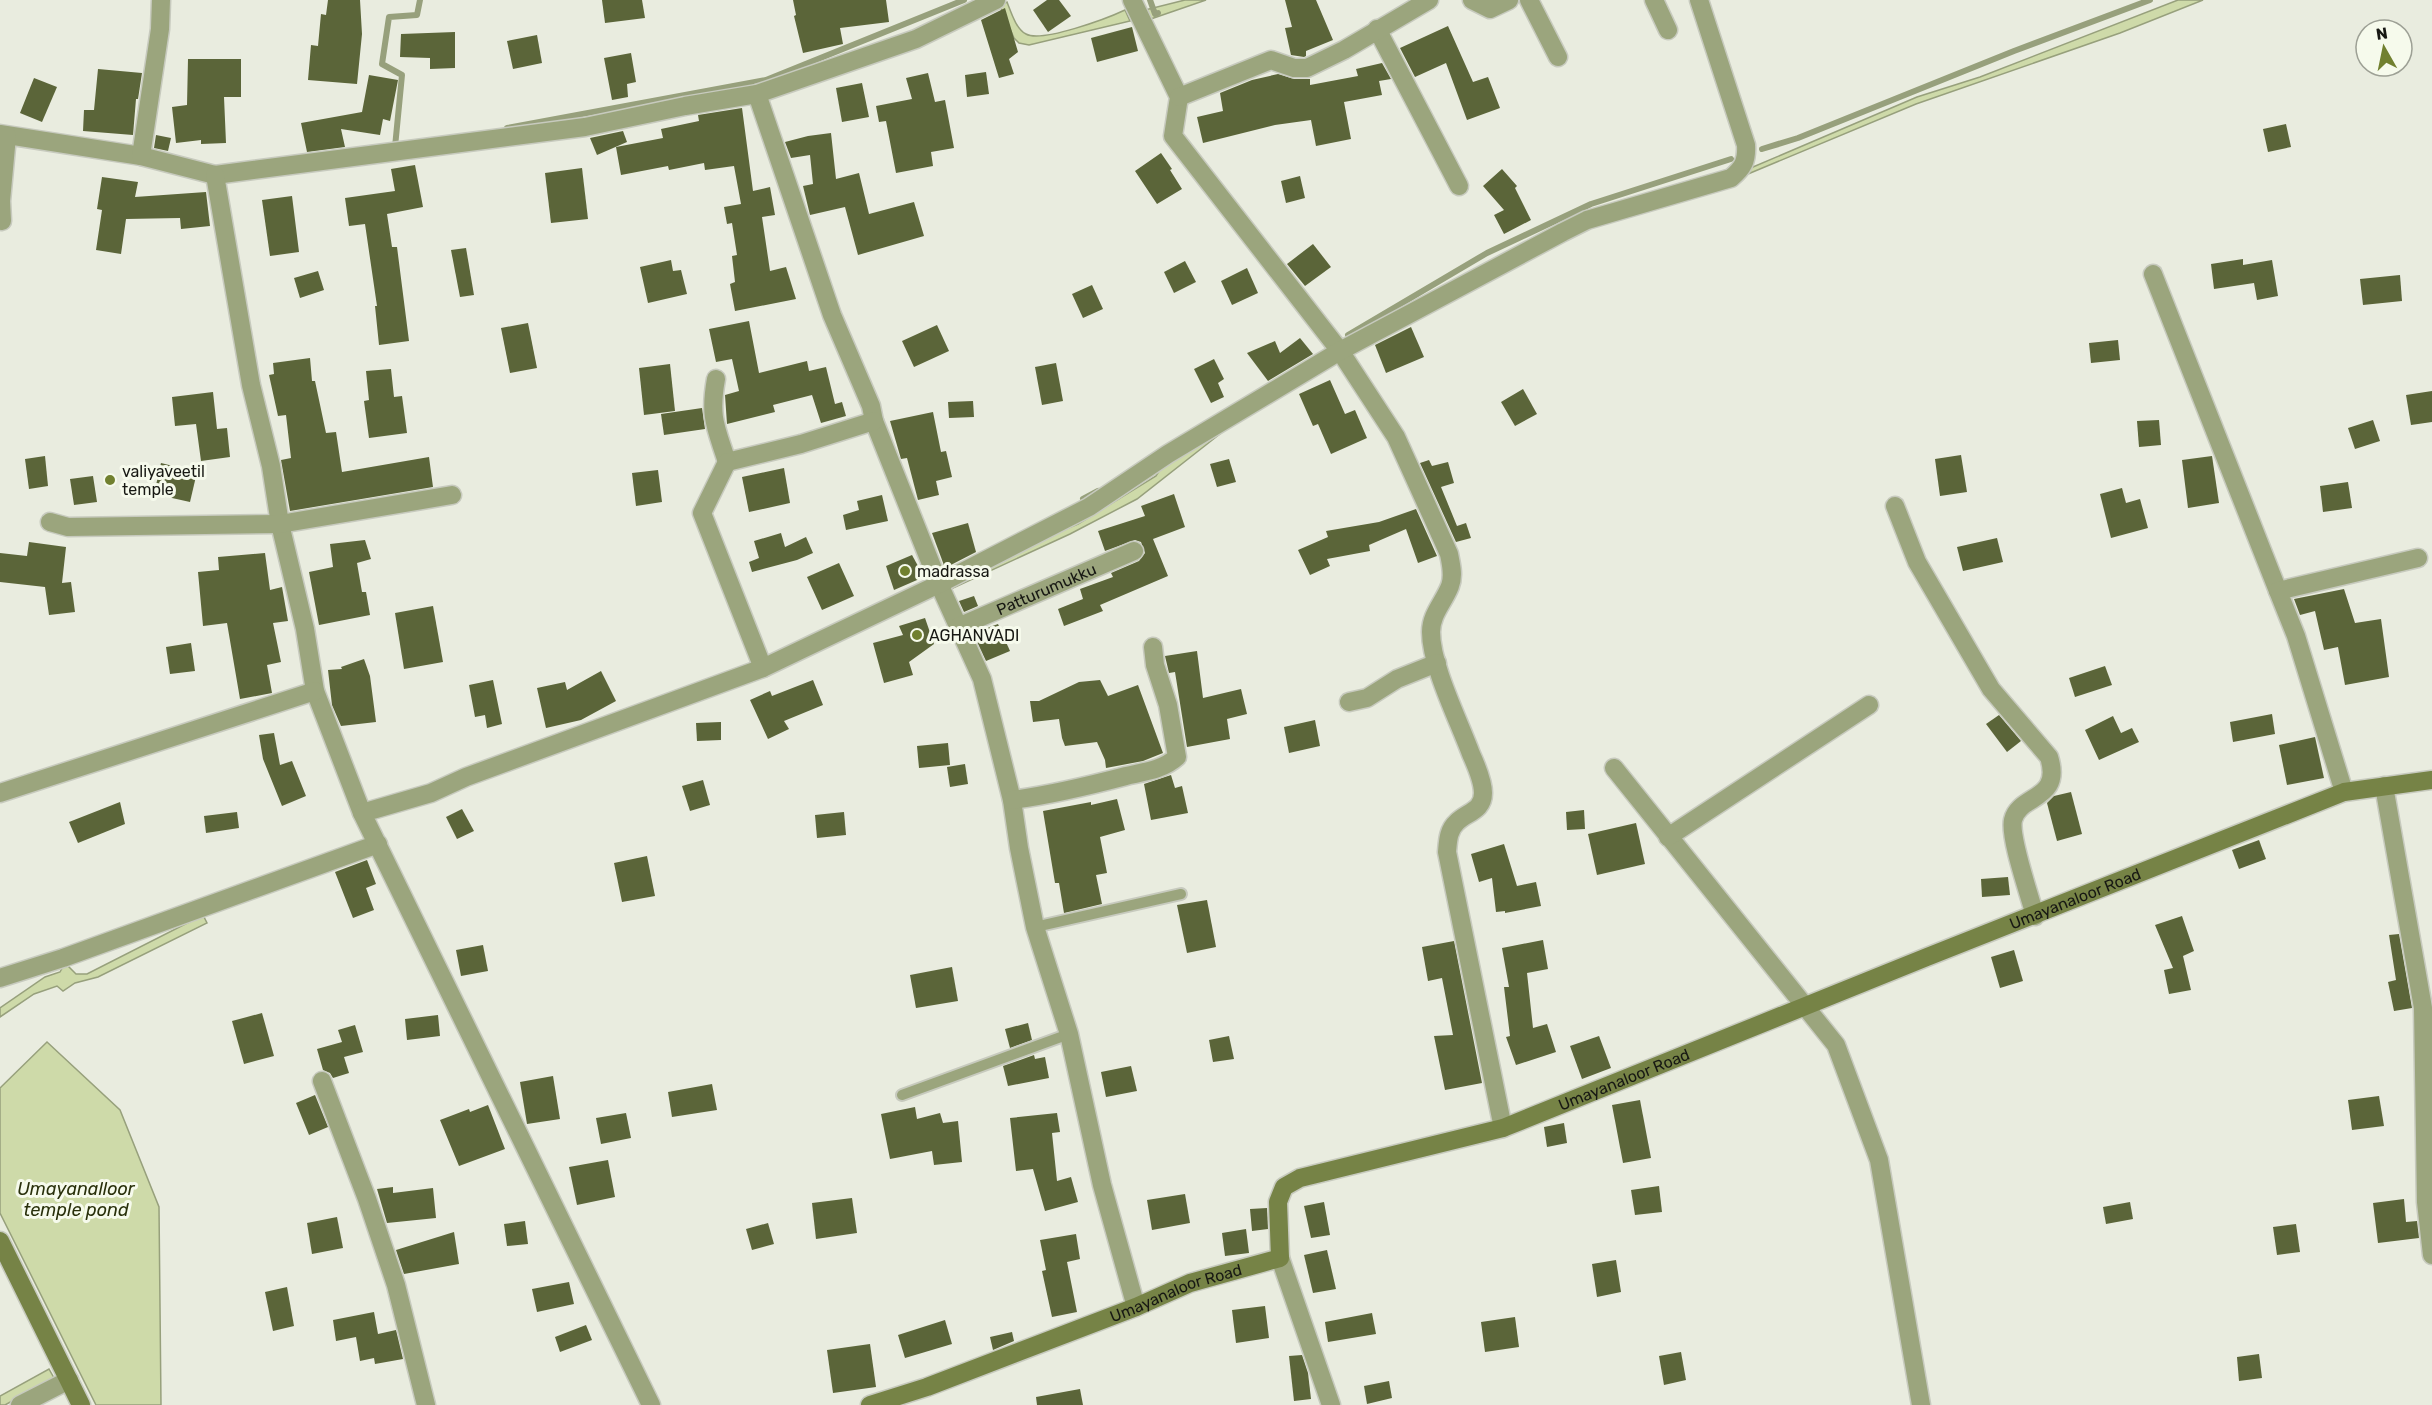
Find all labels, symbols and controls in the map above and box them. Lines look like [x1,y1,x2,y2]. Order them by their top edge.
north arrow [2354,18,2414,78]
text: N [2375,23,2389,44]
place label: valiyaveetil temple [122,462,205,499]
marker: valiyaveetil temple [103,473,117,487]
street label: Patturumukku [994,560,1099,619]
place label: madrassa [917,562,990,581]
marker: madrassa [898,564,912,578]
place label: AGHANVADI [929,626,1019,645]
marker: AGHANVADI [910,628,924,642]
street label: Umayanaloor Road [2007,864,2144,933]
street label: Umayanaloor Road [1556,1045,1692,1115]
water label: Umayanalloor temple pond [17,1178,136,1221]
street label: Umayanaloor Road [1107,1260,1244,1326]

